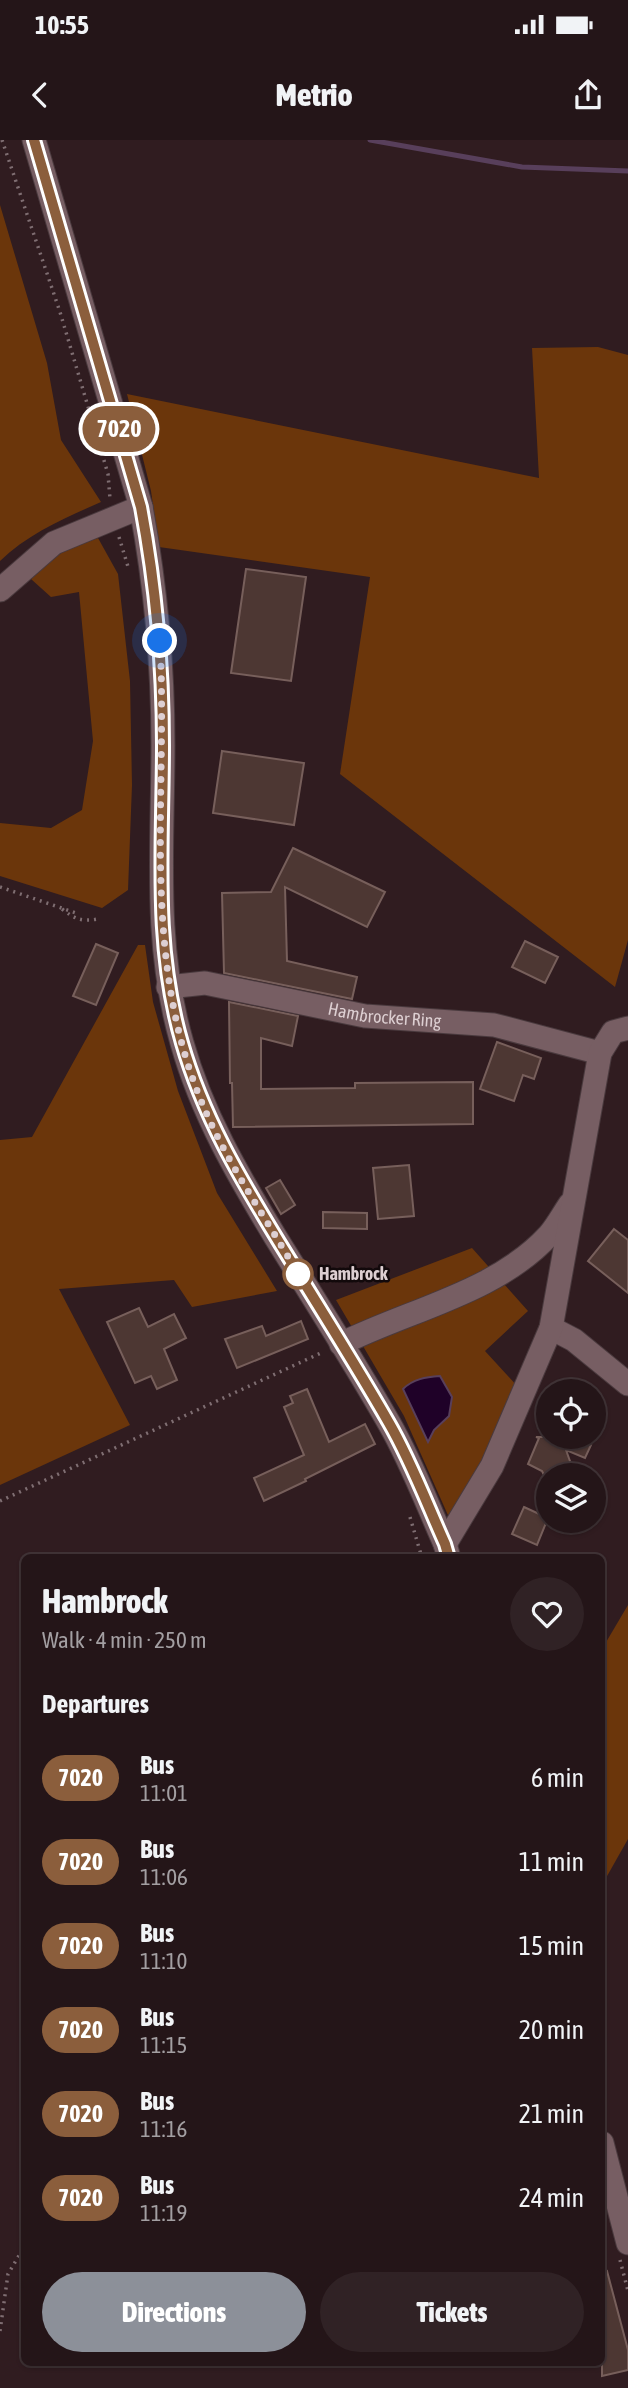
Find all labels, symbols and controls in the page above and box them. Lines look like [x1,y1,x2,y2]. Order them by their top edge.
text: 10:55 [35,10,89,40]
icon: back [21,76,59,114]
text: Metrio [275,76,353,113]
icon: share [569,76,607,114]
line badge: 7020 [70,406,168,452]
text: 7020 [96,415,142,442]
your location [142,623,177,658]
street label: Hambrocker Ring [326,998,442,1031]
marker: Hambrock [283,1259,313,1289]
place label: Hambrock [319,1263,389,1284]
map controls [536,1379,606,1533]
button: locate [536,1379,606,1449]
button: layers [536,1463,606,1533]
button: heart [510,1577,584,1651]
text: Hambrock [42,1582,168,1620]
text: Walk · 4 min · 250 m [42,1627,206,1653]
text: Departures [42,1689,149,1719]
text: Bus [140,1750,174,1780]
text: 6 min [531,1763,584,1793]
text: 7020 [58,1764,103,1791]
text: 11:01 [140,1780,188,1806]
text: Bus [140,1834,174,1864]
text: 11 min [519,1847,584,1877]
text: 7020 [58,1848,103,1875]
text: 11:06 [140,1864,188,1890]
text: Bus [140,1918,174,1948]
text: 15 min [519,1931,584,1961]
text: 7020 [58,1932,103,1959]
text: 11:10 [140,1948,187,1974]
text: Bus [140,2002,174,2032]
text: 20 min [519,2015,584,2045]
text: 7020 [58,2016,103,2043]
text: 11:15 [140,2032,187,2058]
text: Bus [140,2086,174,2116]
text: 21 min [519,2099,584,2129]
text: 7020 [58,2100,103,2127]
text: 11:16 [140,2116,187,2142]
text: Bus [140,2170,174,2200]
text: 24 min [519,2183,584,2213]
text: 7020 [58,2184,103,2211]
text: 11:19 [140,2200,187,2226]
button: Directions [42,2272,306,2352]
button: Tickets [320,2272,584,2352]

